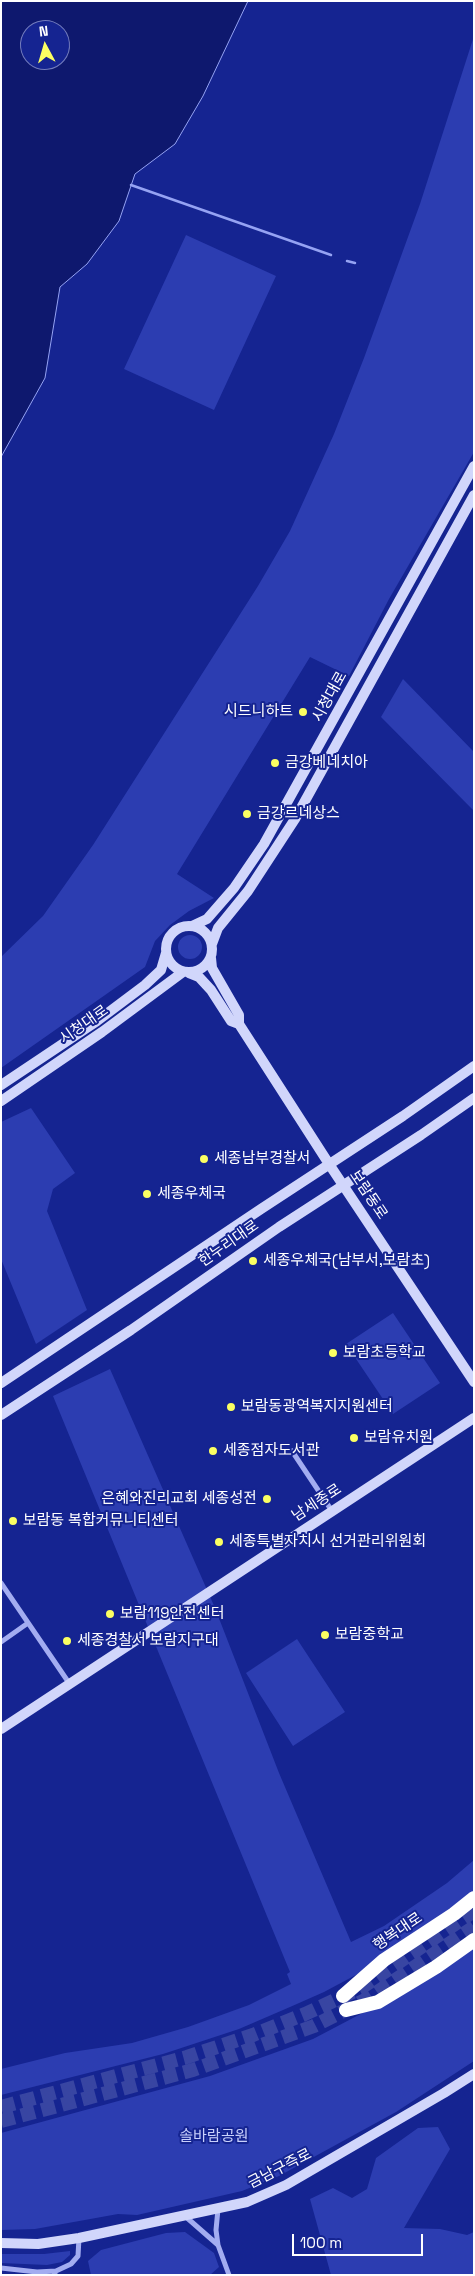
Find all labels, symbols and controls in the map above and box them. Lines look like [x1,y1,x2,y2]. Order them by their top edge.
north arrow [20,20,70,70]
text: N [38,22,49,41]
street label: 시청대로 [309,668,351,726]
place label: 시드니하트 [224,703,293,721]
marker: 시드니하트 [297,706,309,718]
place label: 금강베네치아 [285,754,368,772]
marker: 금강베네치아 [269,757,281,769]
place label: 금강르네상스 [257,805,340,823]
marker: 금강르네상스 [241,808,253,820]
street label: 시청대로 [56,1002,112,1048]
place label: 세종남부경찰서 [214,1150,311,1168]
marker: 세종남부경찰서 [198,1153,210,1165]
street label: 보람동로 [345,1167,391,1223]
place label: 세종우체국 [157,1185,226,1203]
marker: 세종우체국 [141,1188,153,1200]
street label: 한누리대로 [196,1217,262,1271]
place label: 세종우체국(남부서,보람초) [263,1252,430,1270]
marker: 세종우체국(남부서,보람초) [247,1255,259,1267]
place label: 보람초등학교 [343,1344,426,1362]
marker: 보람초등학교 [327,1347,339,1359]
place label: 보람동광역복지지원센터 [241,1398,393,1416]
marker: 보람동광역복지지원센터 [225,1401,237,1413]
place label: 보람유치원 [364,1429,433,1447]
marker: 보람유치원 [348,1432,360,1444]
place label: 세종점자도서관 [223,1442,320,1460]
marker: 세종점자도서관 [207,1445,219,1457]
street label: 남세종로 [289,1480,345,1526]
place label: 은혜와진리교회 세종성전 [101,1490,257,1508]
marker: 은혜와진리교회 세종성전 [261,1493,273,1505]
place label: 보람동 복합커뮤니티센터 [23,1512,179,1530]
marker: 보람동 복합커뮤니티센터 [7,1515,19,1527]
place label: 세종특별자치시 선거관리위원회 [229,1533,426,1551]
marker: 세종특별자치시 선거관리위원회 [213,1536,225,1548]
place label: 보람119안전센터 [120,1605,225,1623]
marker: 보람119안전센터 [104,1608,116,1620]
place label: 보람중학교 [335,1626,404,1644]
marker: 보람중학교 [319,1629,331,1641]
place label: 세종경찰서 보람지구대 [77,1632,219,1650]
marker: 세종경찰서 보람지구대 [61,1635,73,1647]
street label: 행복대로 [370,1909,426,1955]
park label: 솔바람공원 [180,2128,248,2146]
street label: 금남구즉로 [245,2145,315,2193]
scale bar [295,2224,426,2256]
text: 100 m [300,2233,342,2252]

